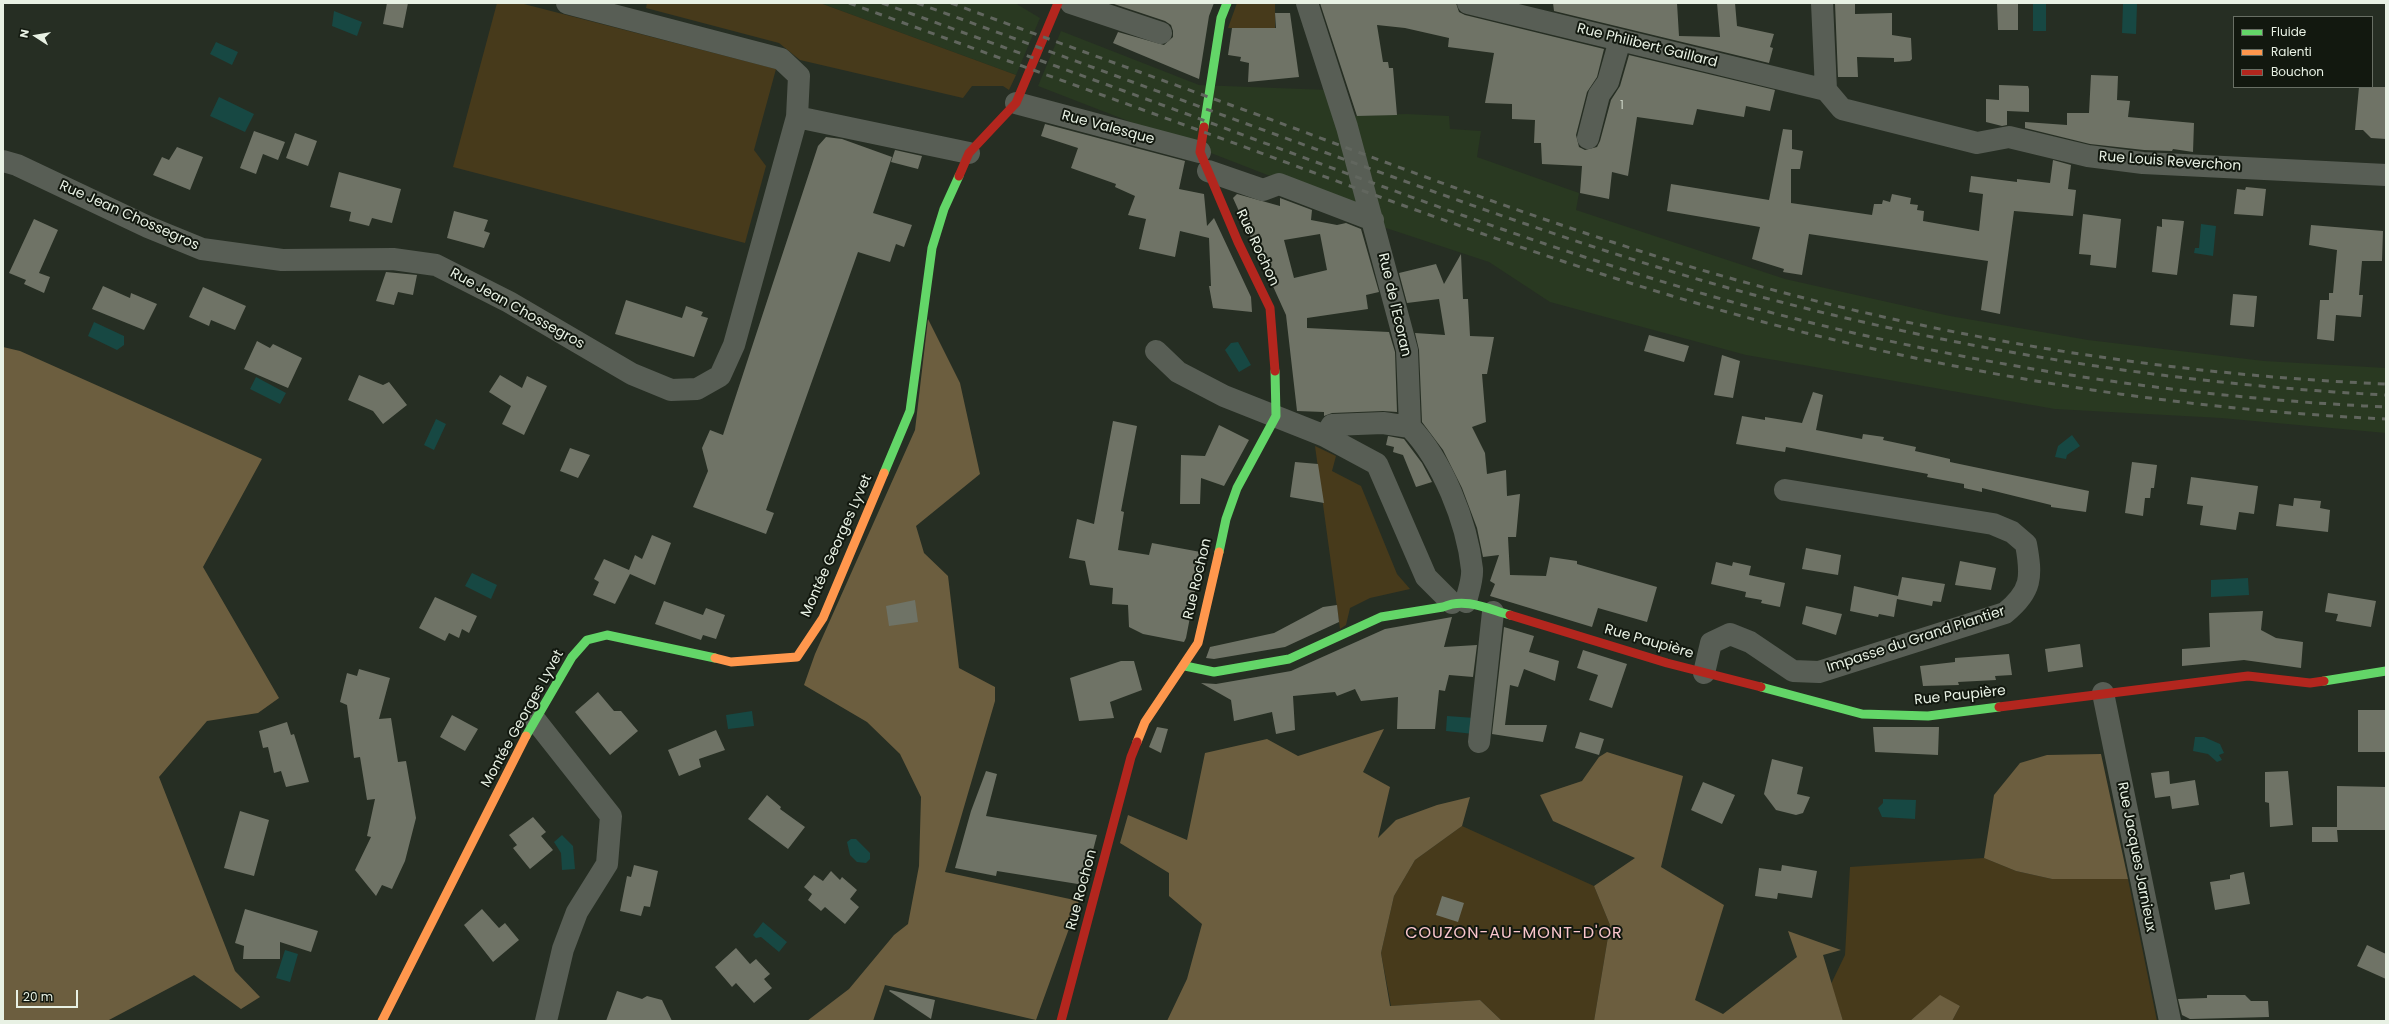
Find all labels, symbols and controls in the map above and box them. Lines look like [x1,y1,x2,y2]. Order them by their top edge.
north arrow [16,16,56,56]
legend [2233,16,2373,88]
street label: Rue Philibert Gaillard [1575,20,1719,72]
text: Fluide [2271,23,2306,40]
text: N [16,28,33,39]
text: Ralenti [2271,43,2312,60]
text: Bouchon [2271,63,2324,80]
house number: 1 [1620,99,1624,113]
street label: Rue Valesque [1060,108,1156,148]
street label: Rue Louis Reverchon [2098,149,2242,175]
street label: Rue Jean Chossegros [57,178,201,254]
street label: Rue Rochon [1232,207,1282,289]
street label: Rue de l'Ecoran [1374,252,1414,358]
street label: Rue Jean Chossegros [447,265,587,353]
street label: Montée Georges Lyvet [798,472,876,620]
street label: Rue Rochon [1181,537,1215,621]
street label: Impasse du Grand Plantier [1825,603,2007,677]
street label: Rue Paupière [1603,621,1695,663]
street label: Montée Georges Lyvet [478,647,568,791]
street label: Rue Paupière [1913,683,2007,709]
street label: Rue Jacques Jarnieux [2113,781,2159,933]
street label: Rue Rochon [1063,848,1101,932]
district label: COUZON-AU-MONT-D'OR [1405,924,1623,944]
scale bar [18,982,80,1008]
text: 20 m [23,988,53,1005]

